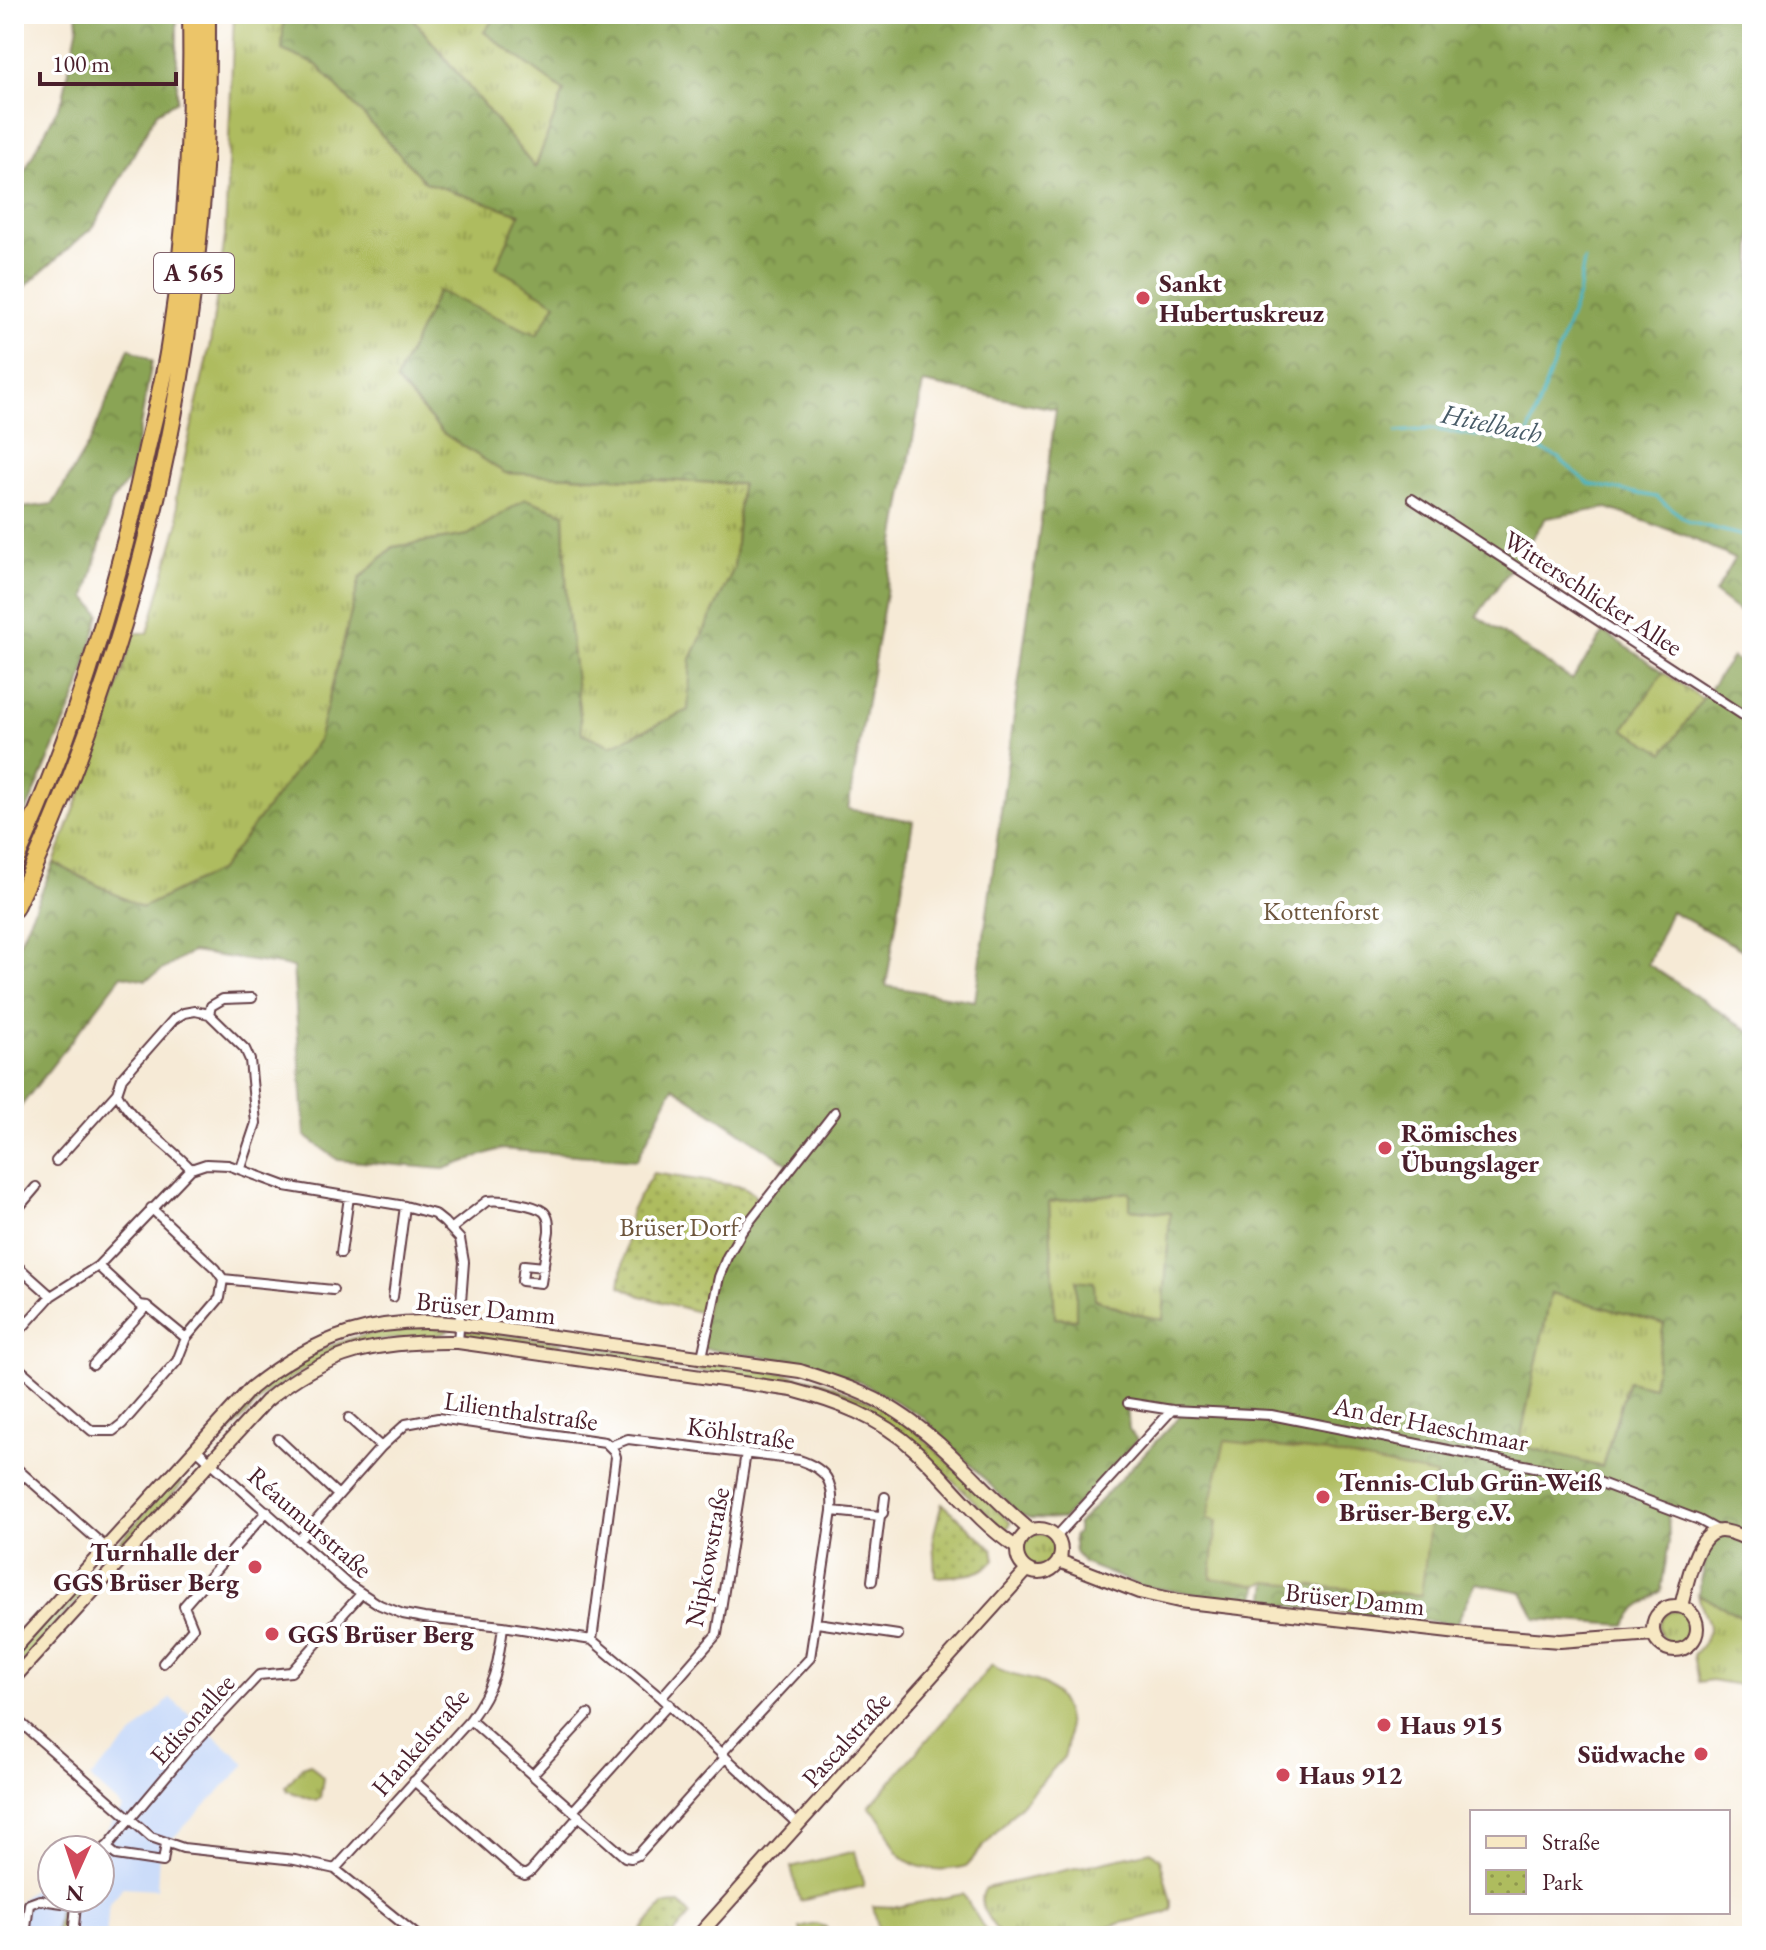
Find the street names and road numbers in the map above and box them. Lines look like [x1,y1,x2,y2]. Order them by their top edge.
road number: A 565 [154,253,234,293]
street label: Witterschlicker Allee [1497,522,1689,664]
street label: Brüser Damm [414,1284,558,1332]
street label: Lilienthalstraße [442,1383,600,1439]
street label: An der Haeschmaar [1330,1388,1532,1460]
street label: Köhlstraße [685,1409,797,1457]
street label: Réaumurstraße [241,1459,379,1585]
street label: Nipkowstraße [677,1484,737,1630]
street label: Brüser Damm [1283,1575,1427,1623]
street label: Edisonallee [142,1666,242,1772]
street label: Hankelstraße [364,1681,476,1803]
street label: Pascalstraße [794,1684,898,1794]

